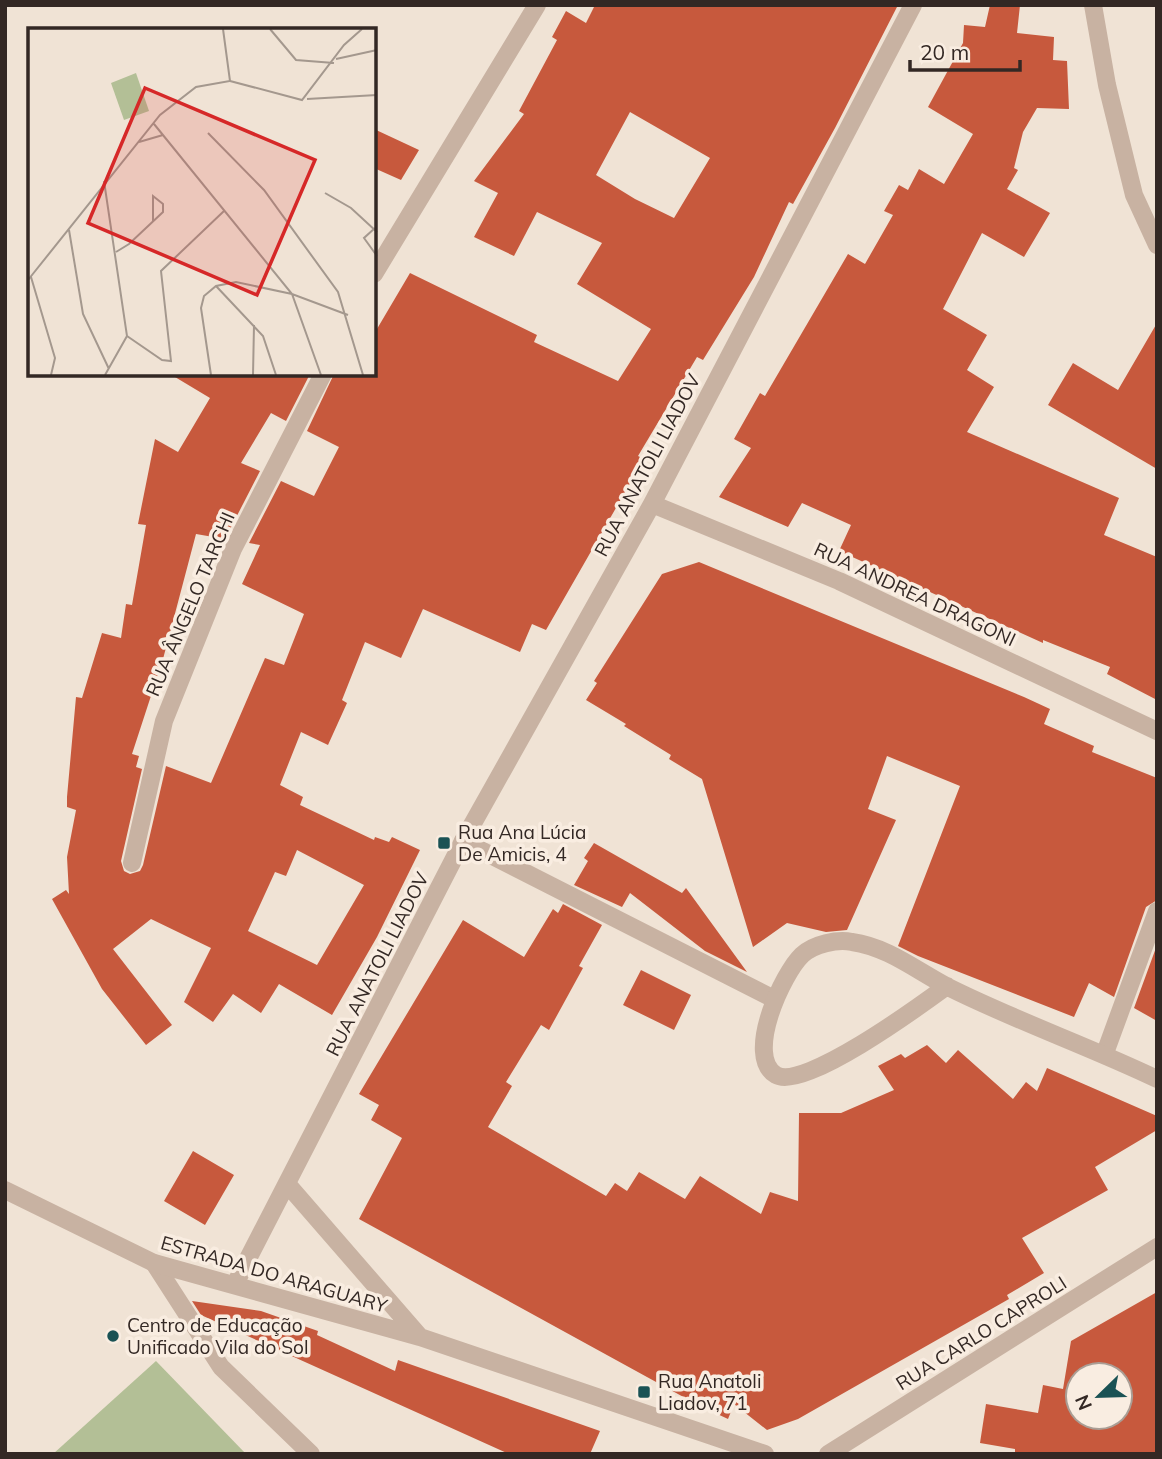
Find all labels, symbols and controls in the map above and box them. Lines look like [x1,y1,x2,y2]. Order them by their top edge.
inset map [28,28,376,376]
scale bar [910,28,1020,72]
text: 20 m [920,39,969,65]
street label: RUA ANATOLI LIADOV [589,369,706,560]
street label: RUA ÂNGELO TARCHI [140,508,240,700]
street label: RUA ANDREA DRAGONI [810,537,1020,651]
place label: Rua Ana Lúcia De Amicis, 4 [458,820,586,866]
marker: Rua Ana Lúcia De Amicis, 4 [436,835,452,851]
street label: RUA ANATOLI LIADOV [320,867,434,1060]
street label: ESTRADA DO ARAGUARY [158,1230,390,1318]
street label: RUA CARLO CAPROLI [891,1271,1071,1395]
place label: Centro de Educação Unificado Vila do Sol [127,1313,308,1359]
marker: Centro de Educação Unificado Vila do Sol [105,1328,121,1344]
north arrow [1064,1361,1134,1431]
place label: Rua Anatoli Liadov, 71 [658,1369,761,1415]
marker: Rua Anatoli Liadov, 71 [636,1384,652,1400]
text: N [1070,1391,1097,1414]

